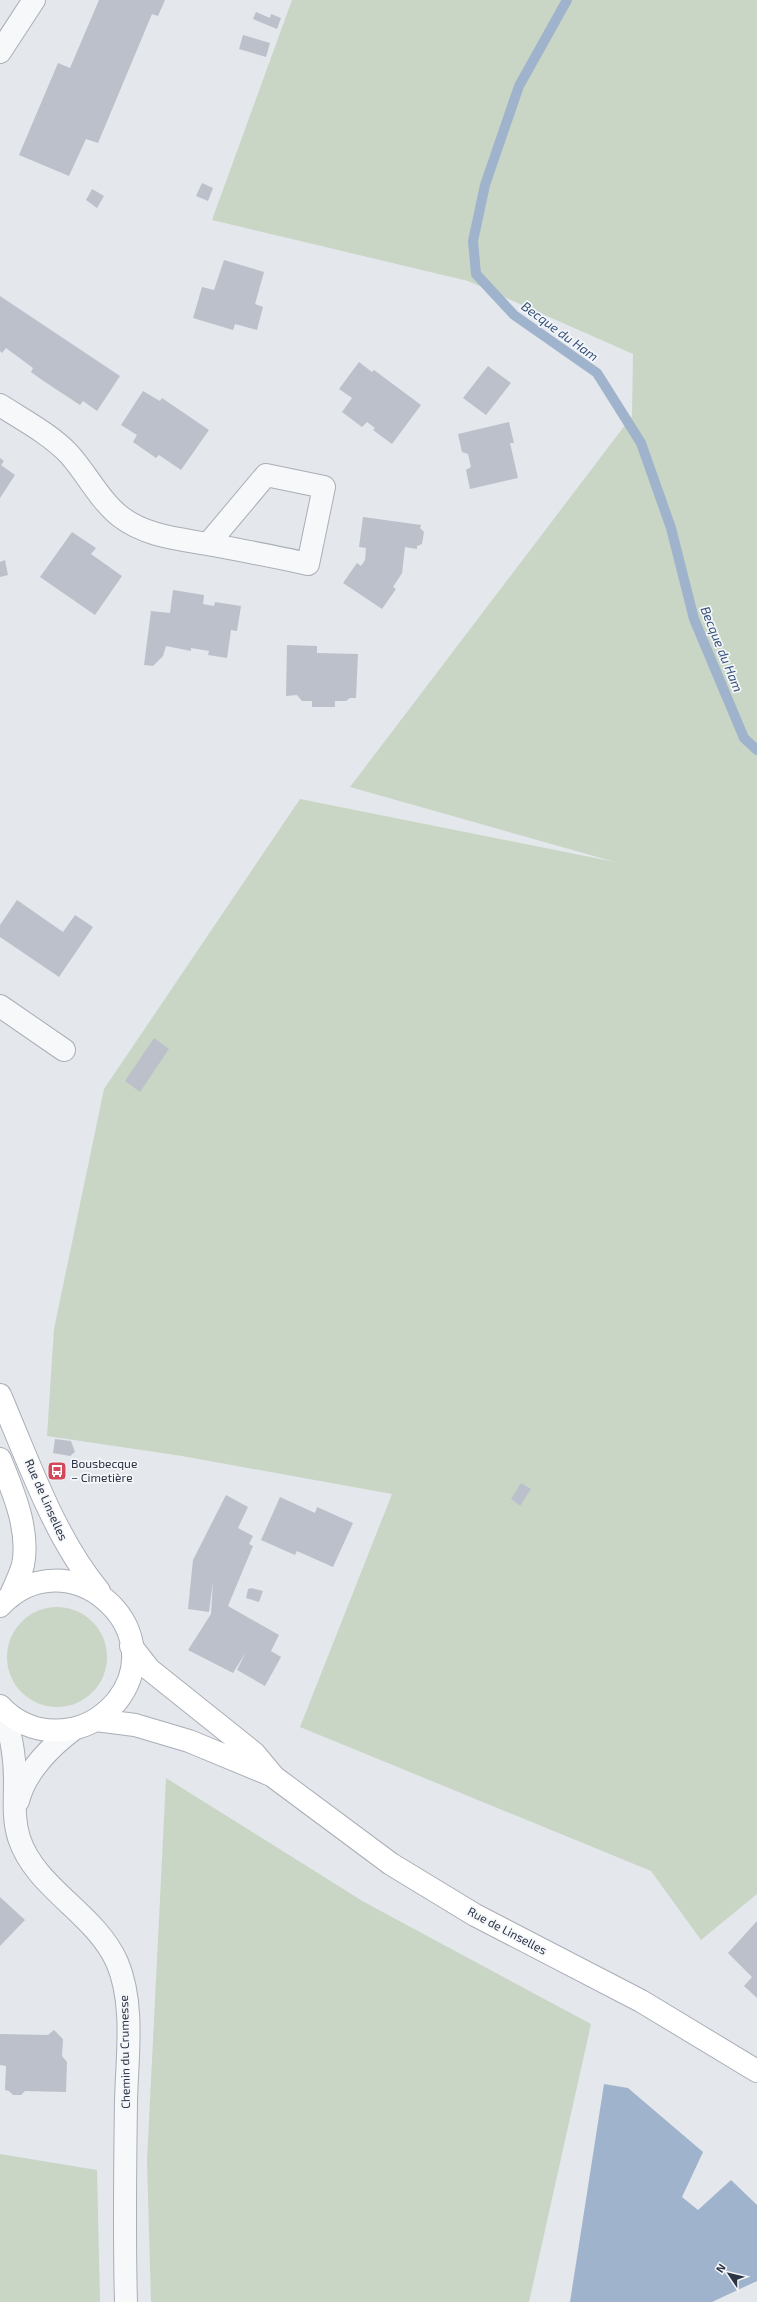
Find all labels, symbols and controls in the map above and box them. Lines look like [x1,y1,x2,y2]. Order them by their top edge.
water label: Becque du Ham [518,298,602,364]
water label: Becque du Ham [698,604,746,694]
place label: Bousbecque – Cimetière [71,1456,137,1484]
street label: Rue de Linselles [23,1457,71,1543]
bus stop icon: Bousbecque – Cimetière [46,1460,68,1482]
street label: Rue de Linselles [465,1903,549,1957]
street label: Chemin du Crumesse [116,1995,132,2109]
north arrow [709,2254,749,2294]
text: N [713,2261,728,2275]

